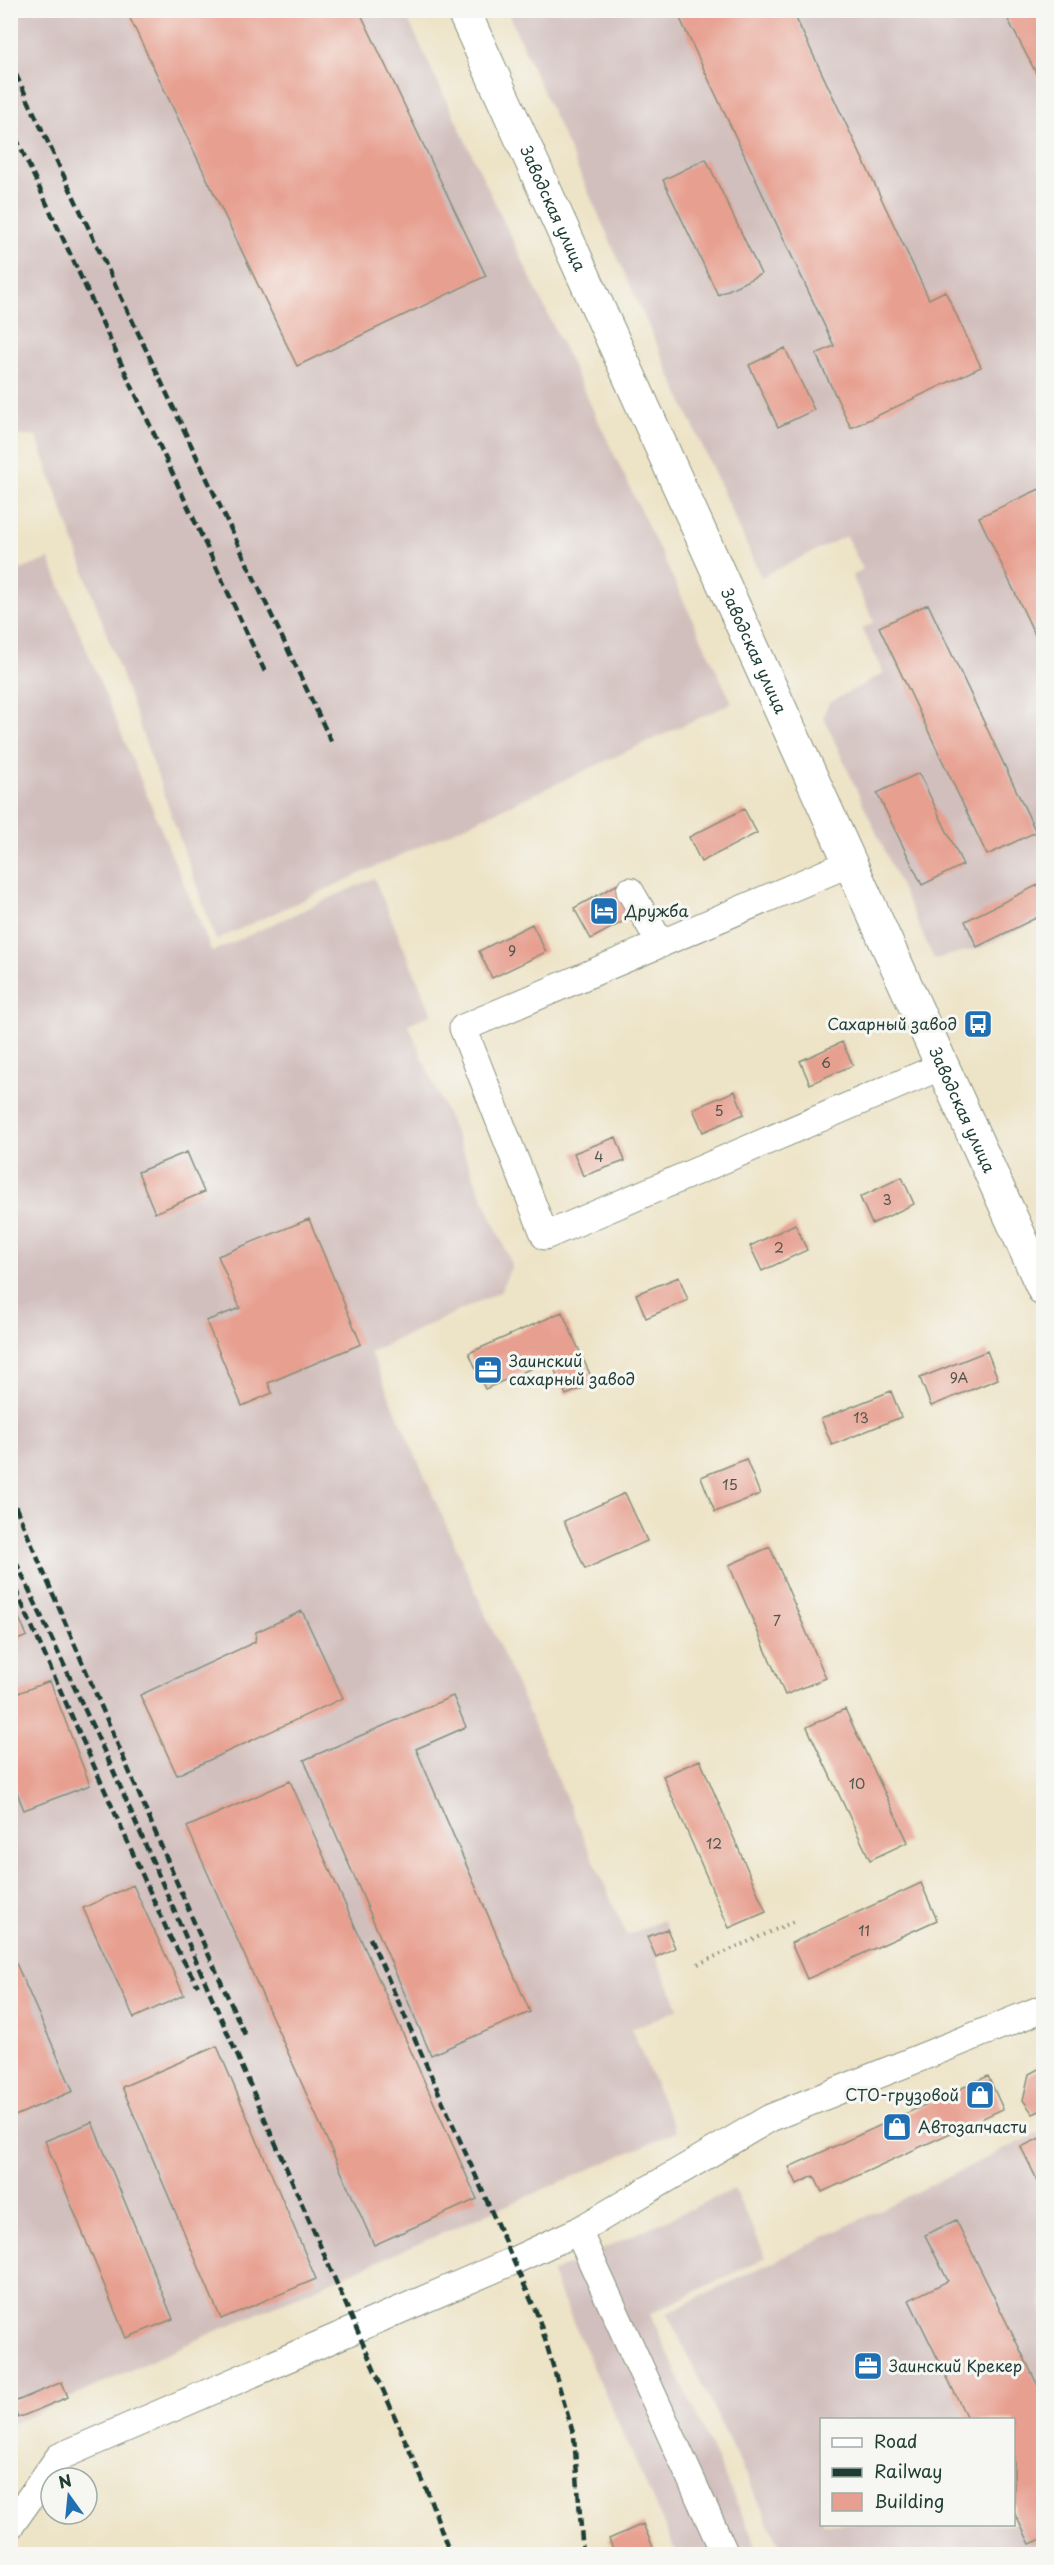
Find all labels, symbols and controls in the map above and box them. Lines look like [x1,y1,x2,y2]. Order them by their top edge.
street label: Заводская улица [515,141,593,275]
street label: Заводская улица [716,584,794,717]
hotel icon: Дружба [588,895,620,927]
place label: Дружба [624,898,688,922]
house number: 9 [508,940,516,961]
bus stop icon: Сахарный завод [962,1008,994,1040]
place label: Сахарный завод [827,1011,957,1035]
street label: Заводская улица [924,1043,1002,1176]
house number: 6 [821,1052,831,1073]
house number: 5 [714,1100,724,1121]
house number: 4 [594,1146,604,1167]
house number: 3 [882,1189,892,1210]
house number: 2 [774,1237,784,1258]
place label: Заинский сахарный завод [509,1348,635,1390]
office icon: Заинский сахарный завод [472,1354,504,1386]
house number: 9А [950,1367,969,1388]
house number: 13 [853,1407,869,1428]
house number: 15 [722,1474,738,1495]
house number: 7 [773,1610,781,1631]
house number: 10 [849,1773,865,1794]
house number: 12 [706,1833,722,1854]
house number: 11 [858,1920,870,1941]
shop icon: СТО-грузовой [964,2079,996,2111]
place label: СТО-грузовой [845,2082,959,2106]
shop icon: Автозапчасти [881,2111,913,2143]
place label: Автозапчасти [918,2114,1027,2138]
office icon: Заинский Крекер [852,2350,884,2382]
place label: Заинский Крекер [889,2353,1022,2377]
legend [820,2418,1015,2526]
text: Road [874,2427,918,2454]
text: Railway [874,2457,942,2484]
north arrow [39,2466,99,2526]
text: N [56,2467,74,2494]
text: Building [874,2487,944,2514]

